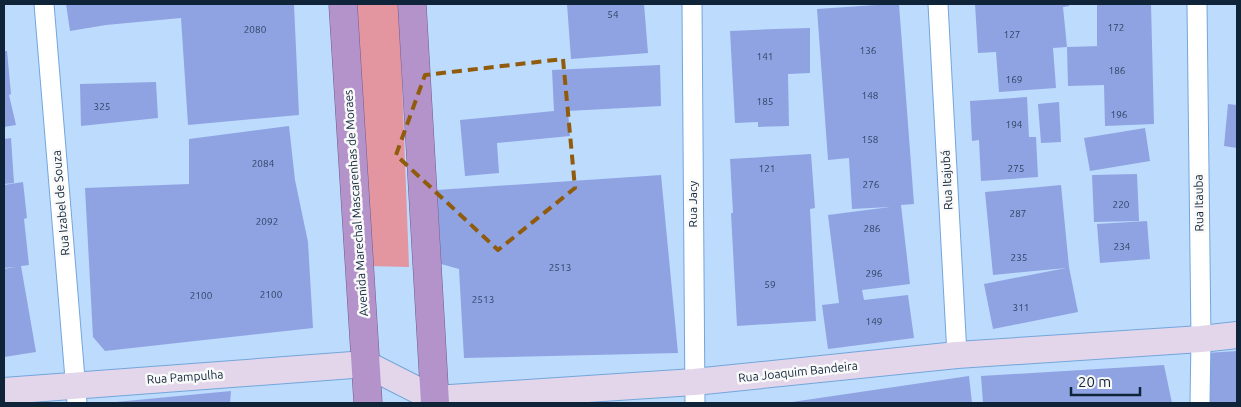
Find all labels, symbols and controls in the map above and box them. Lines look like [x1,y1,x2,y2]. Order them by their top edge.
house number: 54 [607,9,619,20]
house number: 172 [1108,22,1124,33]
house number: 2080 [244,24,267,35]
house number: 127 [1004,29,1020,40]
house number: 136 [860,45,877,56]
house number: 141 [757,51,773,62]
house number: 186 [1109,65,1126,76]
house number: 169 [1006,74,1022,85]
street label: Avenida Marechal Mascarenhas de Moraes [341,89,370,317]
house number: 148 [862,90,879,101]
house number: 185 [757,96,773,107]
house number: 325 [94,101,110,112]
house number: 196 [1111,109,1128,120]
house number: 194 [1006,119,1023,130]
house number: 158 [862,134,879,145]
street label: Rua Izabel de Souza [49,150,72,256]
street label: Rua Itajubá [938,150,955,210]
house number: 2084 [252,158,275,169]
house number: 121 [759,163,775,174]
house number: 275 [1008,163,1024,174]
street label: Rua Itauba [1192,174,1205,232]
house number: 276 [863,179,880,190]
street label: Rua Jacy [686,180,699,227]
house number: 220 [1113,199,1130,210]
house number: 287 [1010,208,1026,219]
house number: 2092 [256,216,278,227]
house number: 286 [864,223,881,234]
house number: 234 [1114,241,1131,252]
house number: 235 [1011,252,1027,263]
house number: 2513 [549,262,571,273]
house number: 296 [866,268,883,279]
house number: 59 [764,279,776,290]
house number: 2100 [260,289,283,300]
house number: 2100 [190,290,213,301]
house number: 2513 [472,294,494,305]
house number: 311 [1013,302,1029,313]
house number: 149 [866,316,882,327]
street label: Rua Joaquim Bandeira [738,359,858,384]
scale bar [1071,364,1140,396]
street label: Rua Pampulha [146,367,224,386]
text: 20 m [1078,373,1111,390]

